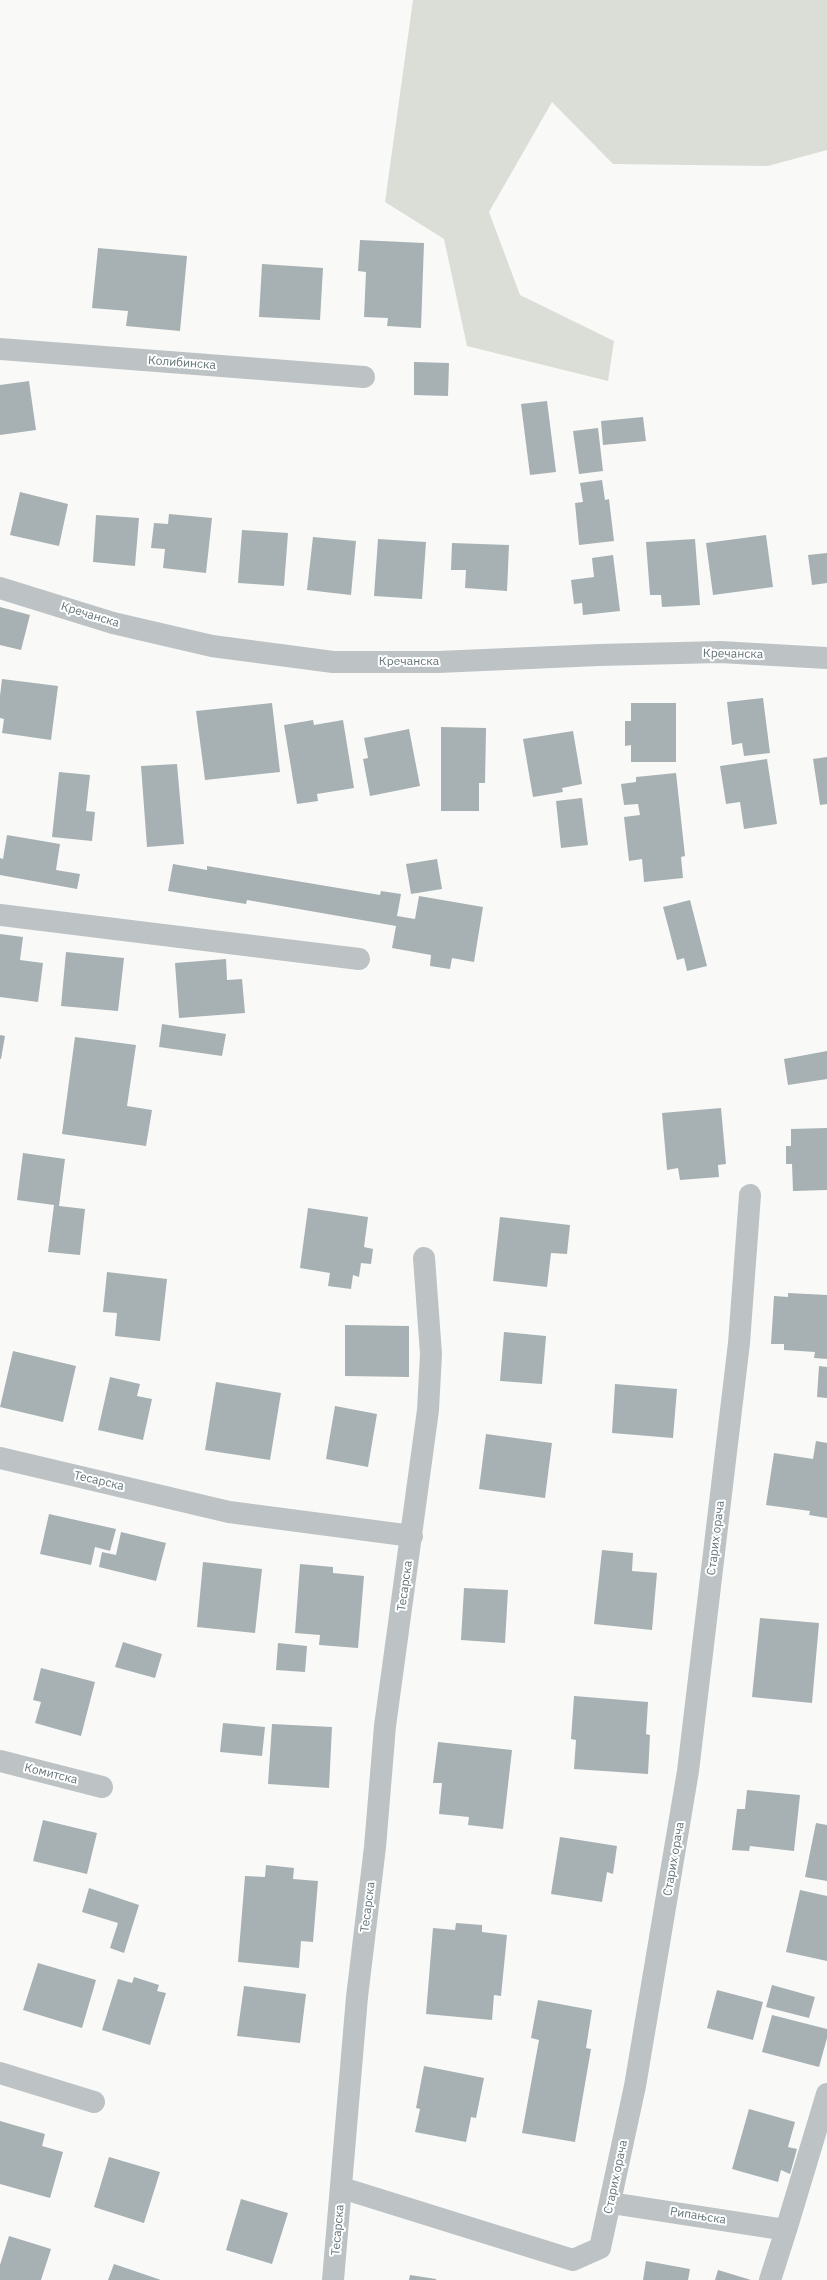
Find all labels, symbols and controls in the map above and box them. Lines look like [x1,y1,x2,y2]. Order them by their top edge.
street label: Колибинска [148,353,216,373]
street label: Кречанска [59,599,121,631]
street label: Кречанска [703,646,763,662]
street label: Кречанска [379,655,439,669]
street label: Тесарска [73,1468,125,1494]
street label: Старих орача [704,1500,728,1576]
street label: Тесарска [394,1560,416,1612]
street label: Комитска [23,1760,79,1788]
street label: Старих орача [660,1821,688,1897]
street label: Тесарска [358,1881,378,1933]
street label: Старих орача [601,2139,631,2215]
street label: Тесарска [329,2204,347,2256]
street label: Рипањска [669,2204,727,2228]

